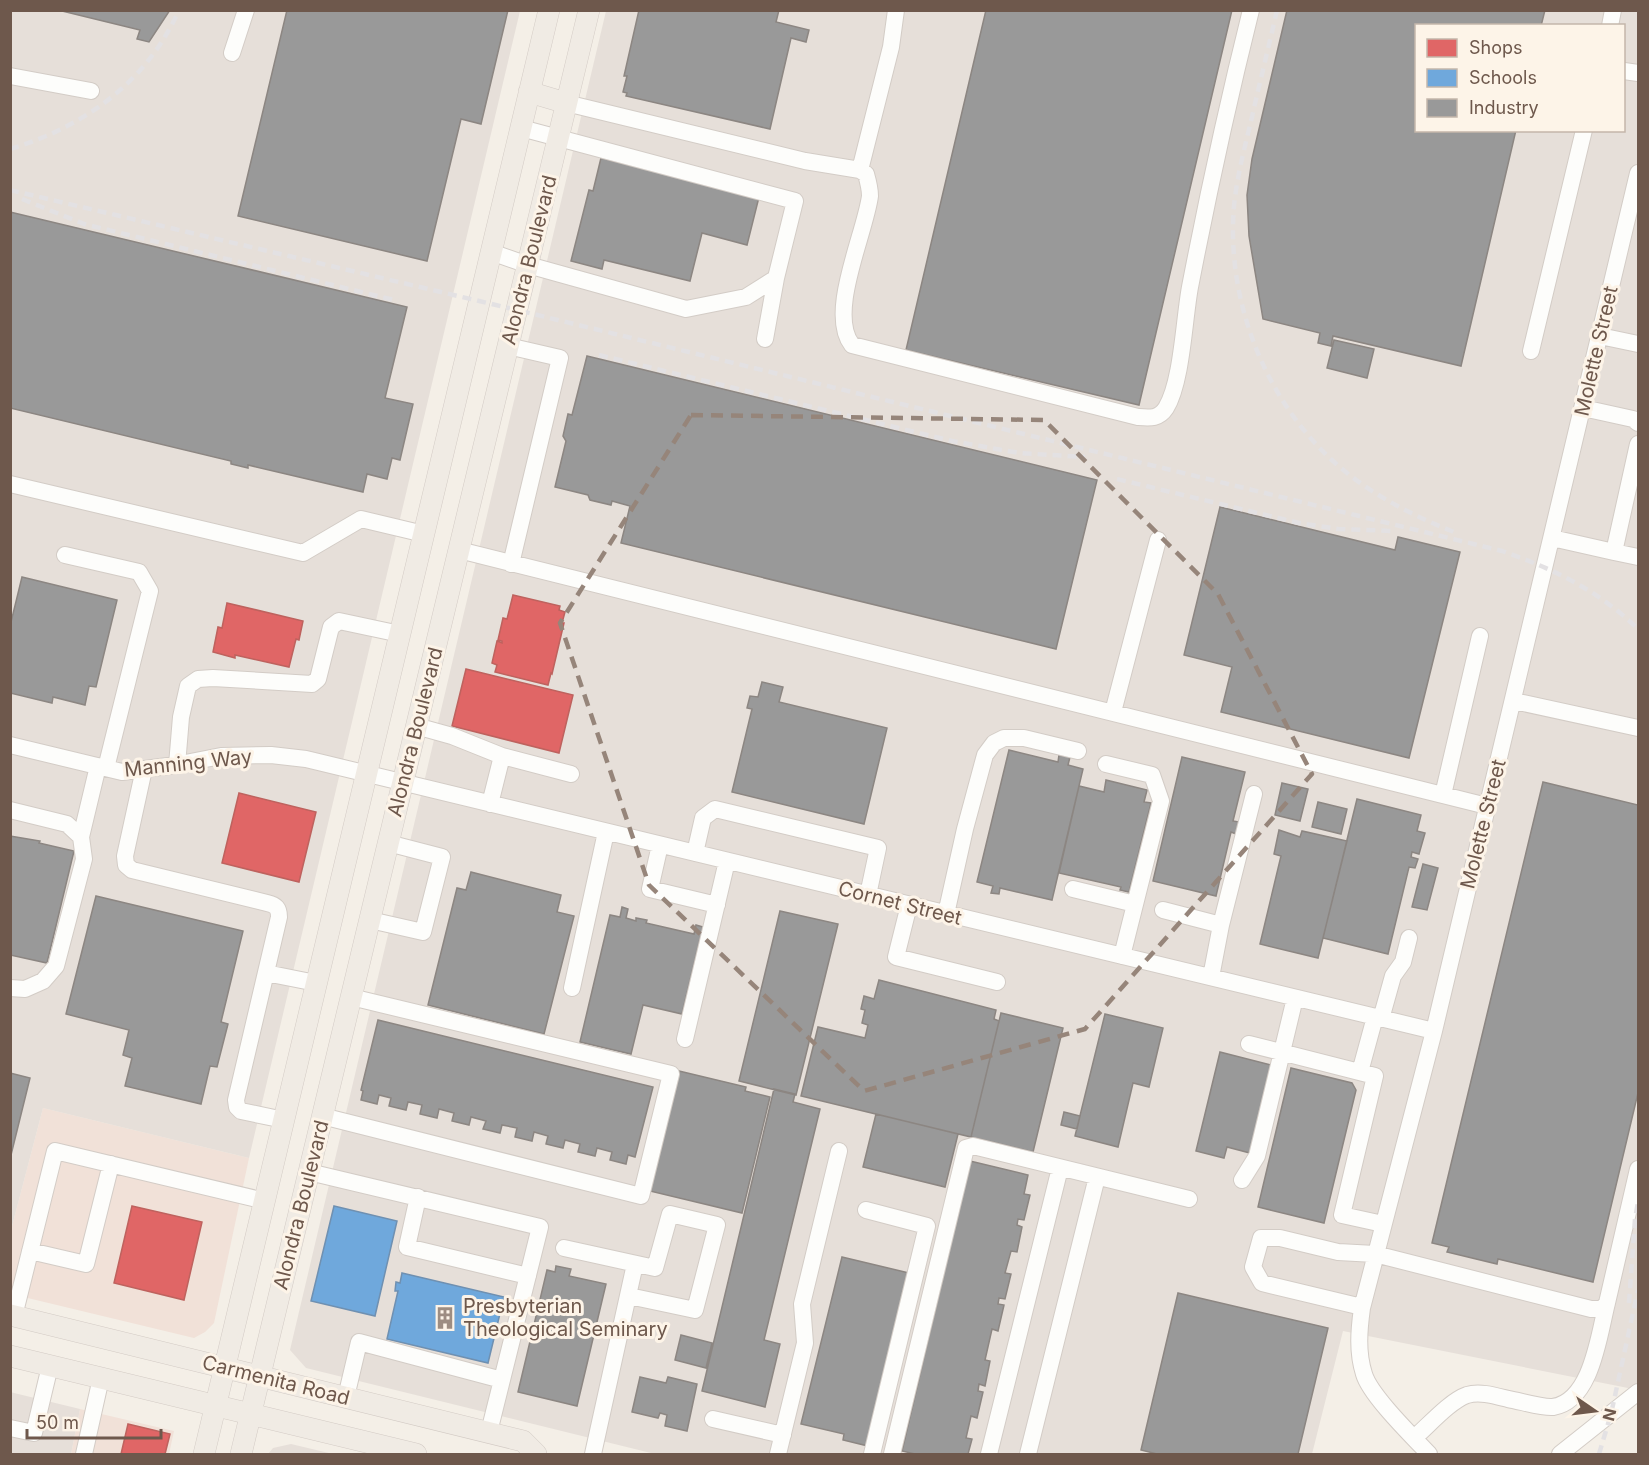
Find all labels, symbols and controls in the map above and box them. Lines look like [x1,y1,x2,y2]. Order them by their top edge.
legend [1415,24,1625,132]
text: Shops [1469,37,1523,58]
text: Schools [1469,67,1537,88]
text: Industry [1469,97,1539,118]
street label: Alondra Boulevard [496,173,562,347]
street label: Molette Street [1569,283,1623,418]
street label: Alondra Boulevard [382,645,448,819]
street label: Manning Way [123,744,253,782]
street label: Molette Street [1455,756,1511,891]
street label: Cornet Street [836,876,965,930]
street label: Alondra Boulevard [268,1118,334,1292]
place label: Presbyterian Theological Seminary [463,1294,668,1341]
building icon: Presbyterian Theological Seminary [432,1305,458,1331]
street label: Carmenita Road [200,1350,352,1410]
north arrow [1565,1381,1625,1441]
scale bar [27,1402,160,1440]
text: N [1598,1406,1621,1423]
text: 50 m [36,1412,79,1433]

